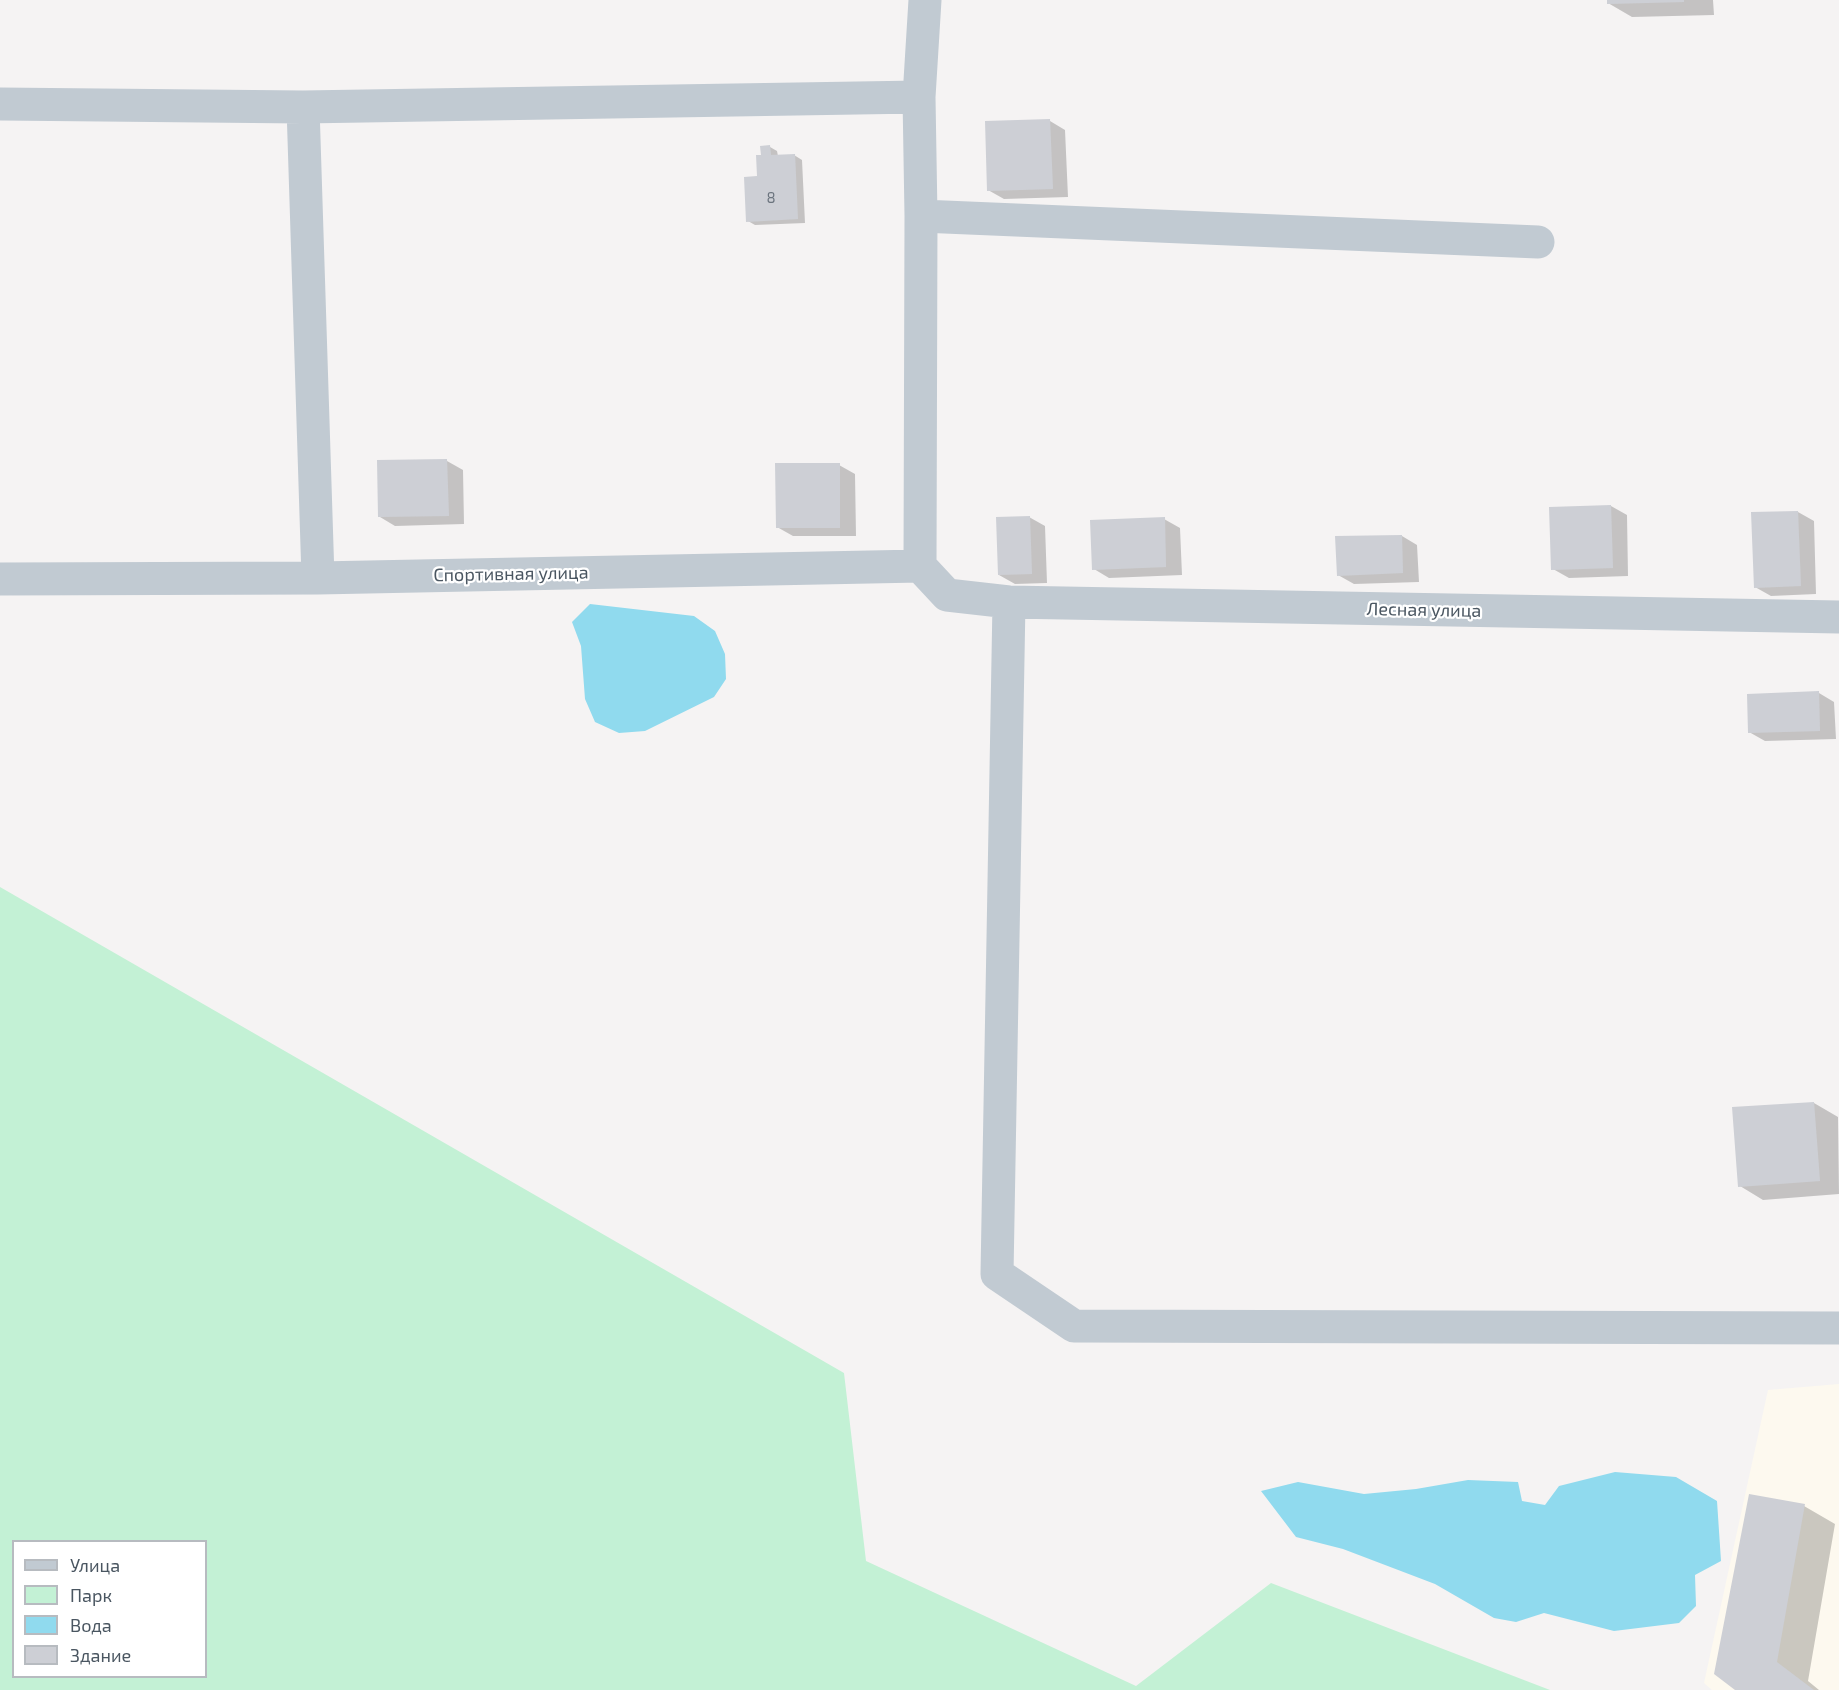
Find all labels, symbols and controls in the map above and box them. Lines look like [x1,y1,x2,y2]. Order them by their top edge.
house number: 8 [766,189,776,207]
street label: Спортивная улица [433,562,589,586]
street label: Лесная улица [1366,598,1482,622]
legend [12,1540,207,1678]
text: Улица [70,1554,120,1576]
text: Парк [70,1584,112,1606]
text: Вода [70,1614,112,1636]
text: Здание [70,1644,131,1666]

